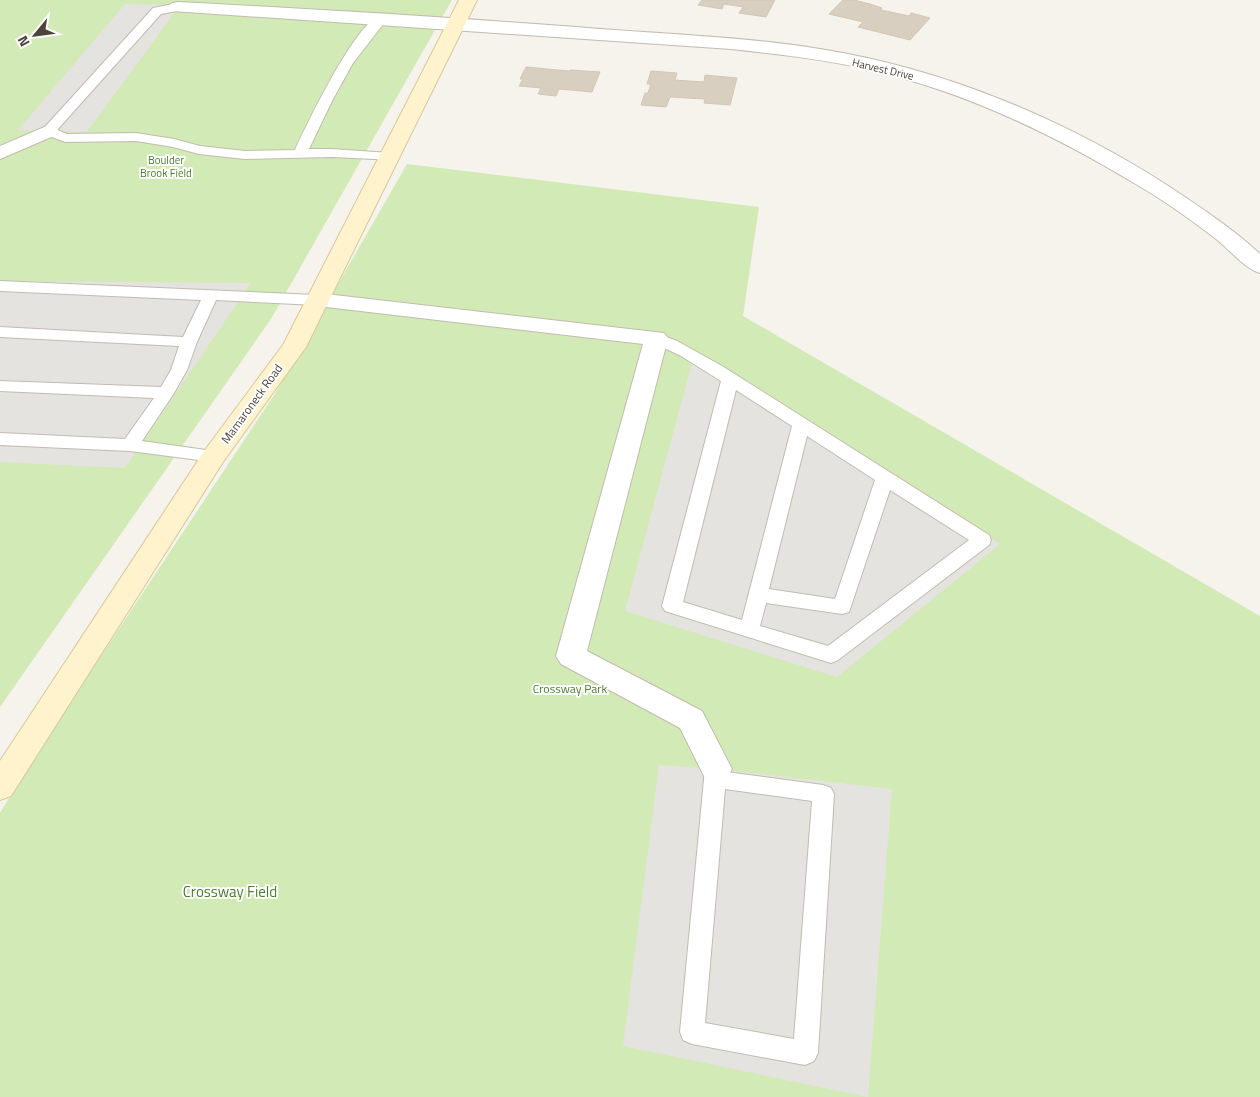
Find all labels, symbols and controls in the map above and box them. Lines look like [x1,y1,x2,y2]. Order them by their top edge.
north arrow [10,10,60,60]
text: N [12,32,35,51]
street label: Harvest Drive [851,54,916,84]
park label: Boulder Brook Field [140,152,192,181]
street label: Mamaroneck Road [216,360,287,448]
park label: Crossway Park [533,679,607,698]
park label: Crossway Field [183,880,277,903]

